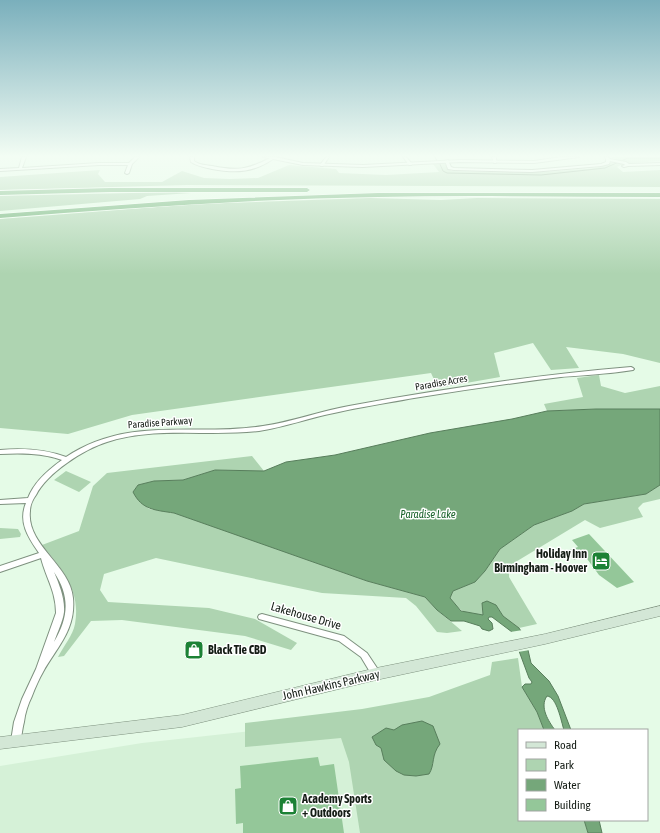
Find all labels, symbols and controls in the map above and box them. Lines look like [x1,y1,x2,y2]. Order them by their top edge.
street label: Paradise Acres [414,372,469,392]
street label: Paradise Parkway [127,415,193,430]
water label: Paradise Lake [400,508,456,520]
place label: Holiday Inn Birmingham - Hoover [494,547,587,575]
hotel icon: Holiday Inn Birmingham - Hoover [590,550,612,572]
street label: Lakehouse Drive [269,599,343,633]
shop icon: Black Tie CBD [183,639,205,661]
place label: Black Tie CBD [208,643,267,657]
street label: John Hawkins Parkway [281,667,381,703]
legend [518,729,648,821]
text: Road [554,738,577,752]
text: Park [554,758,575,772]
text: Water [554,778,581,792]
place label: Academy Sports + Outdoors [301,792,373,820]
shop icon: Academy Sports + Outdoors [277,795,299,817]
text: Building [554,798,592,812]

